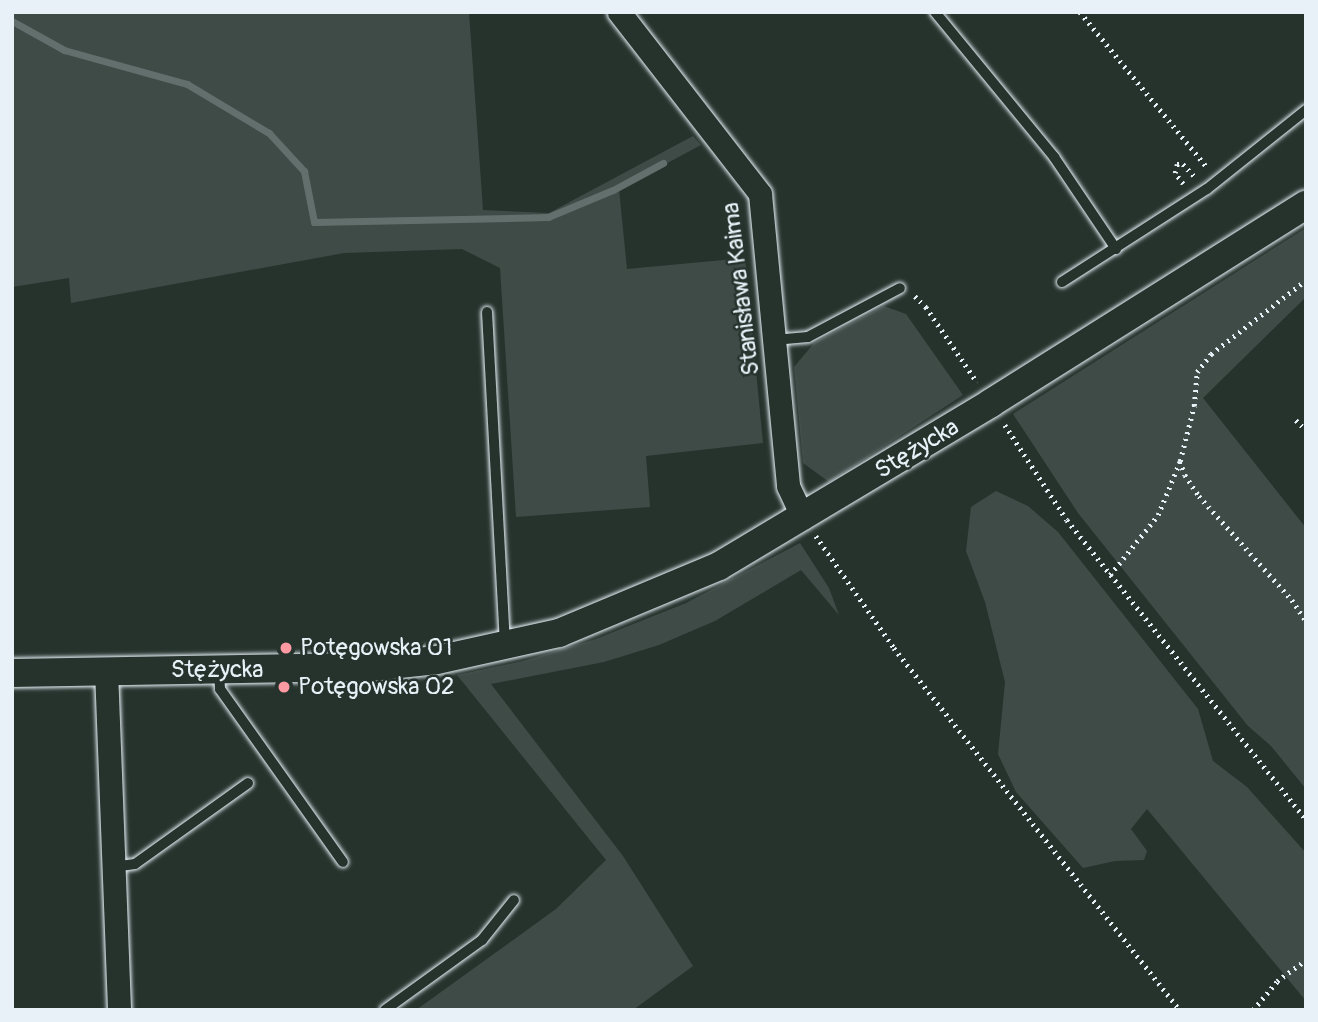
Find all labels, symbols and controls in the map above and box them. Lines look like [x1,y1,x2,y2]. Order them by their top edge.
street label: Stanisława Kaima [716,201,766,377]
street label: Stężycka [870,413,964,485]
place label: Potęgowska 01 [300,634,452,662]
marker: Potęgowska 01 [278,640,294,656]
street label: Stężycka [171,656,263,684]
place label: Potęgowska 02 [298,673,454,701]
marker: Potęgowska 02 [276,679,292,695]

